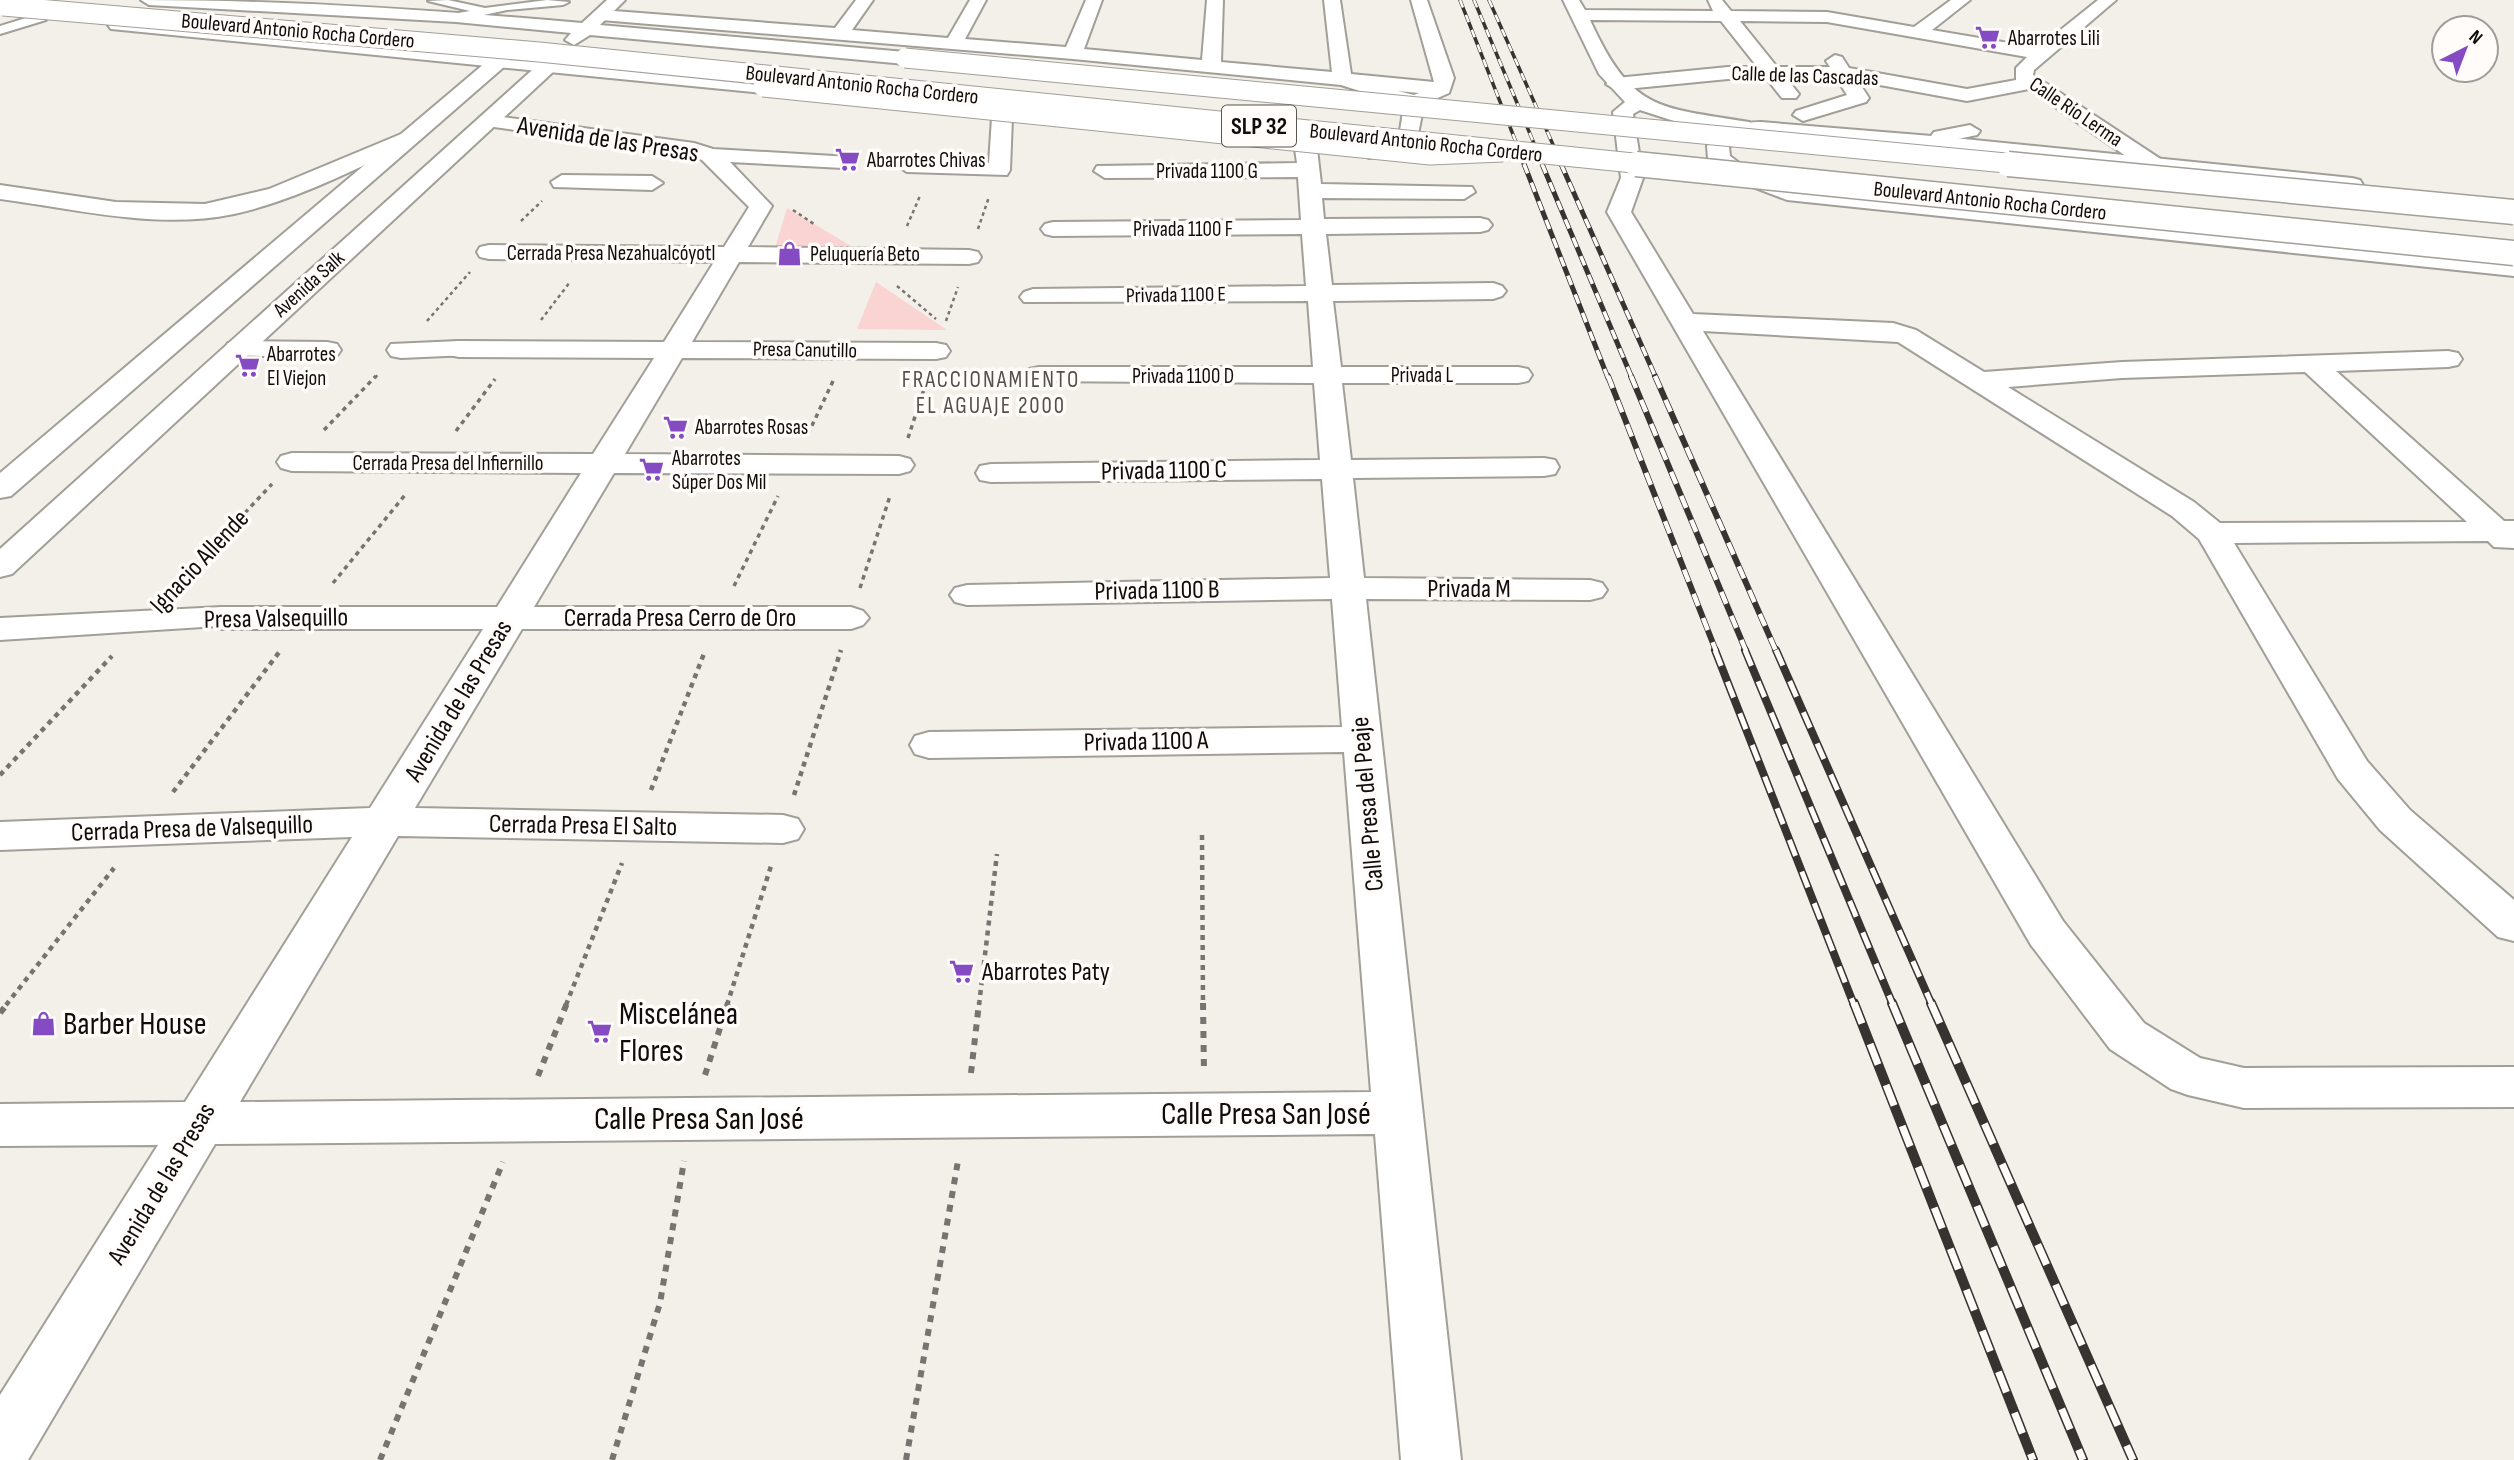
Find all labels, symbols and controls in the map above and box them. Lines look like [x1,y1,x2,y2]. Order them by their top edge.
street label: Boulevard Antonio Rocha Cordero [180,8,416,54]
north arrow [2430,14,2500,84]
supermarket icon: Abarrotes Lili [1974,24,2002,52]
place label: Abarrotes Lili [2007,26,2100,51]
text: N [2464,26,2487,49]
street label: Boulevard Antonio Rocha Cordero [744,60,980,110]
street label: Calle de las Cascadas [1731,61,1879,91]
street label: Calle Río Lerma [2025,72,2127,152]
road number: SLP 32 [1222,106,1296,146]
street label: Avenida de las Presas [514,110,701,170]
street label: Boulevard Antonio Rocha Cordero [1308,118,1544,168]
supermarket icon: Abarrotes Chivas [833,146,861,174]
place label: Abarrotes Chivas [866,148,986,173]
street label: Privada 1100 G [1156,159,1258,184]
street label: Boulevard Antonio Rocha Cordero [1872,176,2108,226]
street label: Privada 1100 F [1133,217,1233,242]
shop icon: Peluquería Beto [776,240,804,268]
street label: Cerrada Presa Nezahualcóyotl [507,241,715,266]
place label: Peluquería Beto [810,242,920,267]
street label: Avenida Salk [267,246,350,323]
street label: Privada 1100 E [1126,282,1226,308]
street label: Presa Canutillo [753,337,857,363]
place label: Abarrotes El Viejon [266,342,336,391]
supermarket icon: Abarrotes El Viejon [233,352,261,380]
street label: Privada L [1391,363,1454,388]
street label: Privada 1100 D [1132,364,1234,389]
district label: FRACCIONAMIENTO EL AGUAJE 2000 [902,366,1080,420]
supermarket icon: Abarrotes Rosas [661,413,689,441]
place label: Abarrotes Rosas [694,415,808,440]
place label: Abarrotes Súper Dos Mil [671,446,766,495]
street label: Cerrada Presa del Infiernillo [352,451,544,476]
street label: Privada 1100 C [1101,454,1227,488]
supermarket icon: Abarrotes Súper Dos Mil [638,456,666,484]
street label: Ignacio Allende [144,504,256,620]
street label: Privada 1100 B [1094,574,1220,608]
street label: Privada M [1427,574,1511,605]
street label: Presa Valsequillo [204,602,348,636]
street label: Cerrada Presa Cerro de Oro [564,603,796,634]
street label: Avenida de las Presas [398,615,519,788]
street label: Calle Presa del Peaje [1345,715,1391,893]
street label: Privada 1100 A [1083,725,1209,759]
street label: Cerrada Presa de Valsequillo [70,809,314,849]
street label: Cerrada Presa El Salto [489,809,677,843]
place label: Abarrotes Paty [981,957,1110,988]
supermarket icon: Abarrotes Paty [948,958,976,986]
place label: Miscelánea Flores [619,995,738,1071]
place label: Barber House [63,1005,207,1044]
shop icon: Barber House [29,1010,57,1038]
supermarket icon: Miscelánea Flores [585,1018,613,1046]
street label: Calle Presa San José [1161,1095,1371,1134]
street label: Avenida de las Presas [101,1098,222,1271]
street label: Calle Presa San José [594,1100,804,1139]

